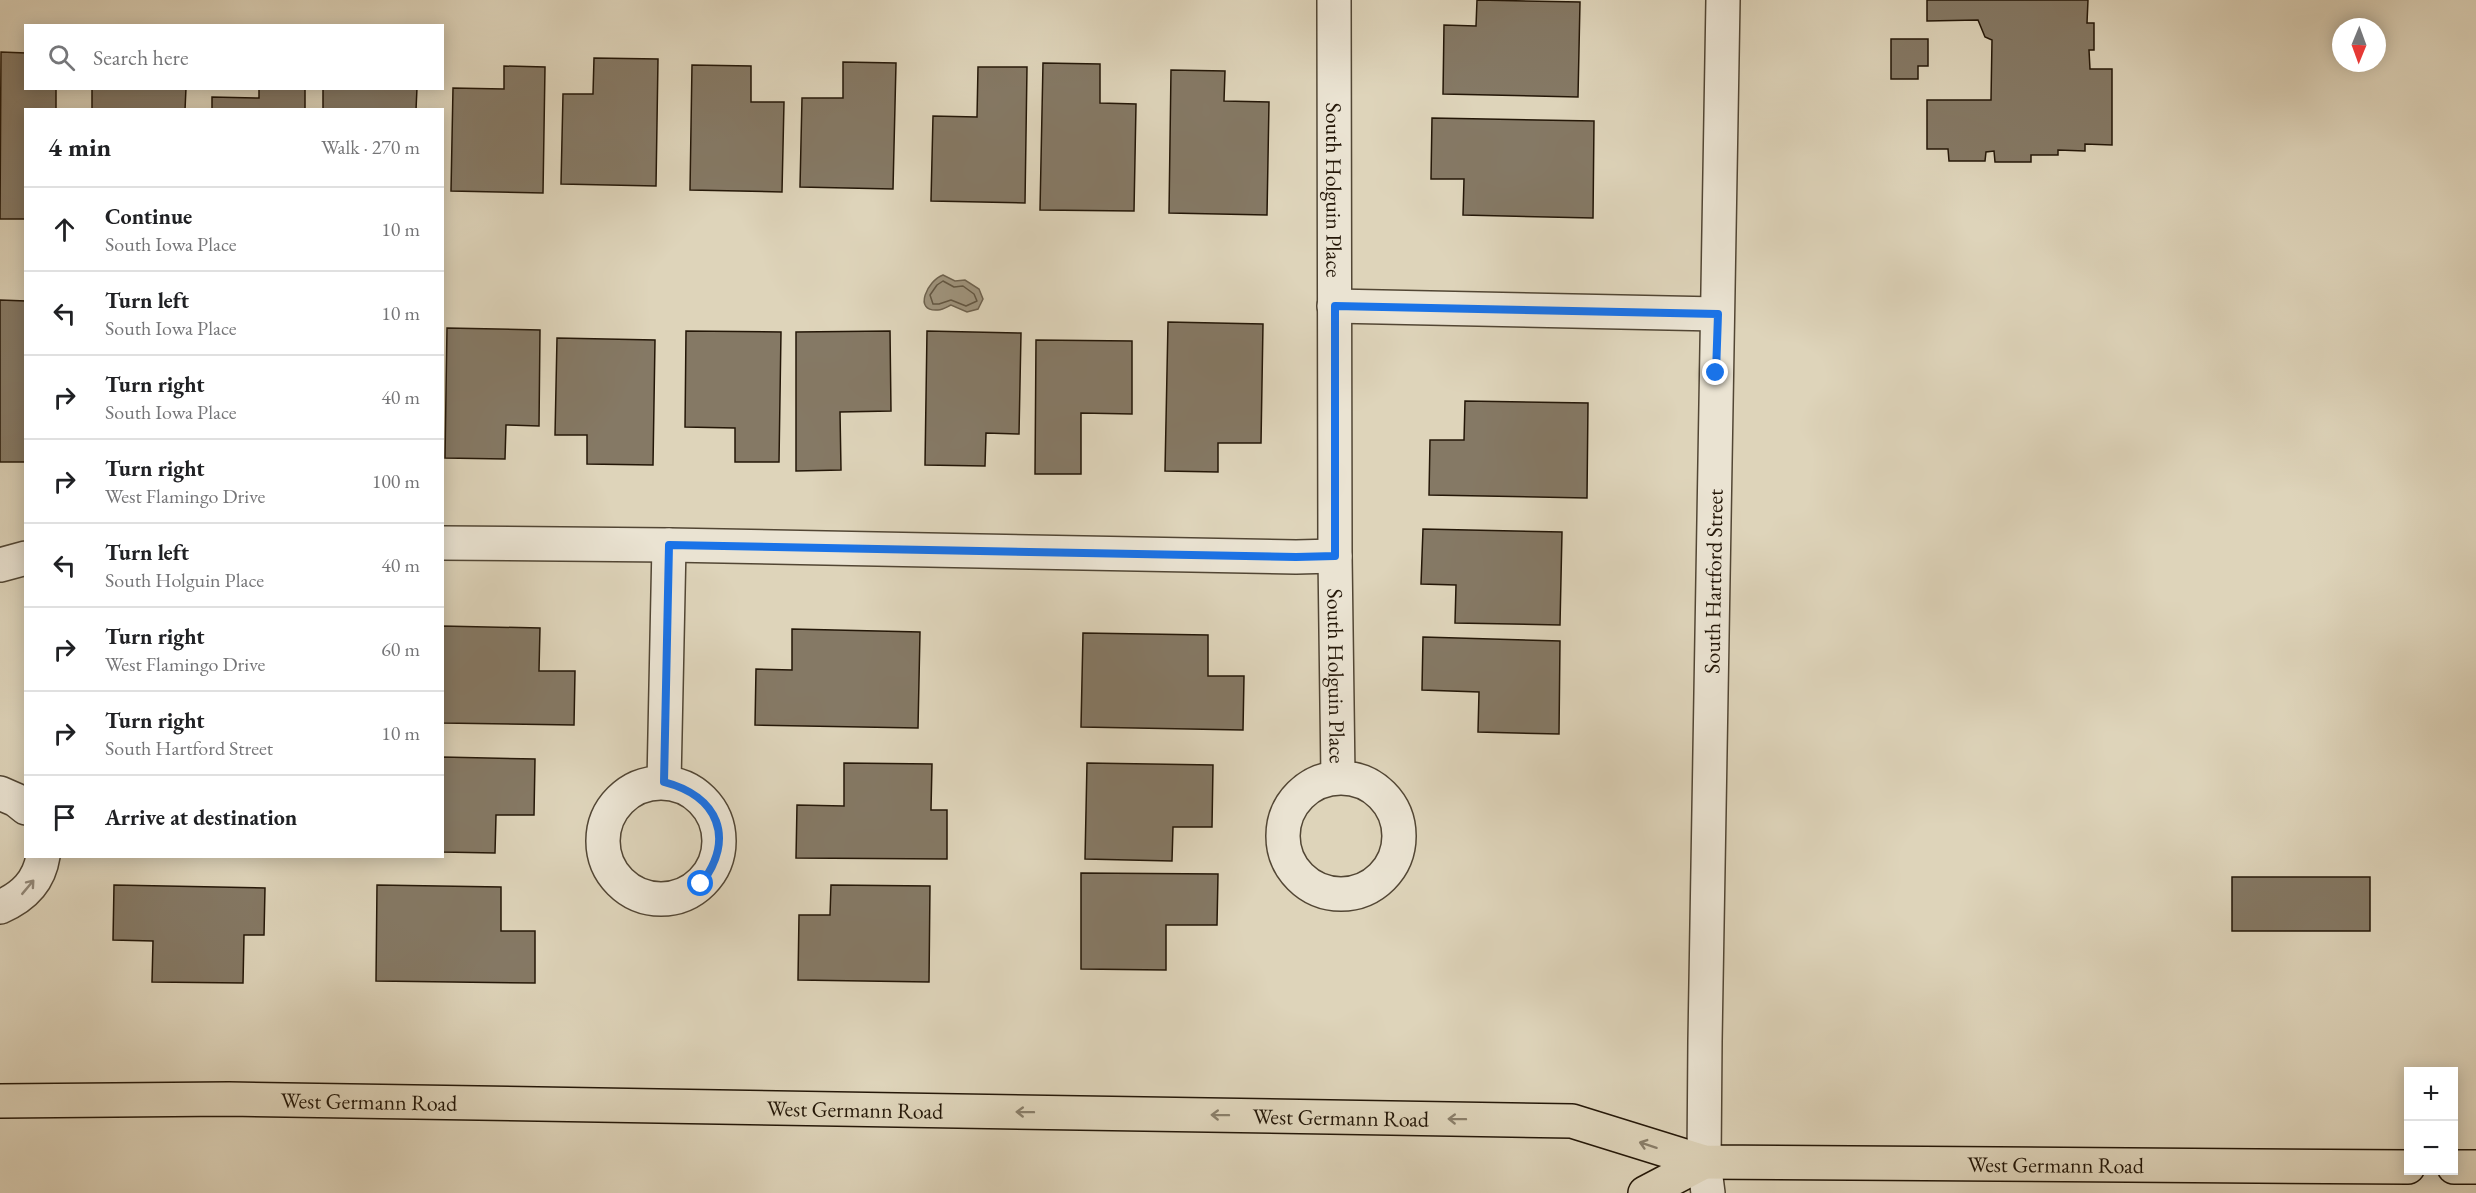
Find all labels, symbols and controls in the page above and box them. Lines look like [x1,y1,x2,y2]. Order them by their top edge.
north arrow [2332,18,2386,72]
search box [24,24,444,90]
icon: search [45,41,78,74]
text: Search here [93,43,188,72]
street label: South Holguin Place [1320,102,1349,278]
text: 4 min [48,130,111,164]
text: Walk · 270 m [321,134,420,160]
text: Continue [105,202,192,231]
icon: ahead [48,213,81,246]
text: 10 m [381,216,420,242]
text: South Iowa Place [105,231,236,257]
text: Turn left [105,286,189,315]
icon: left [48,297,81,330]
text: 10 m [381,300,420,326]
text: South Iowa Place [105,315,236,341]
route end [1702,359,1728,385]
text: Turn right [105,370,204,399]
icon: right [48,381,81,414]
text: 40 m [381,384,420,410]
text: South Iowa Place [105,399,236,425]
text: Turn right [105,454,204,483]
icon: right [48,465,81,498]
text: 100 m [372,468,420,494]
text: West Flamingo Drive [105,483,265,509]
street label: South Hartford Street [1697,489,1729,674]
text: Turn left [105,538,189,567]
icon: left [48,549,81,582]
text: 40 m [381,552,420,578]
text: South Holguin Place [105,567,264,593]
street label: South Holguin Place [1321,588,1352,764]
text: Turn right [105,622,204,651]
icon: right [48,633,81,666]
text: 60 m [381,636,420,662]
text: West Flamingo Drive [105,651,265,677]
text: Turn right [105,706,204,735]
icon: right [48,717,81,750]
text: 10 m [381,720,420,746]
text: South Hartford Street [105,735,273,761]
icon: arrive [48,801,81,834]
text: Arrive at destination [105,803,297,832]
route start [687,870,713,896]
one-way arrow [22,879,35,895]
map controls [2404,1067,2458,1175]
button: + [2404,1067,2458,1121]
street label: West Germann Road [280,1085,458,1117]
street label: West Germann Road [766,1093,944,1125]
street label: West Germann Road [1252,1101,1430,1133]
one-way arrow [1015,1106,1035,1118]
one-way arrow [1210,1109,1230,1121]
one-way arrow [1447,1113,1467,1125]
button: − [2404,1121,2458,1175]
one-way arrow [1639,1139,1658,1150]
street label: West Germann Road [1967,1149,2145,1180]

